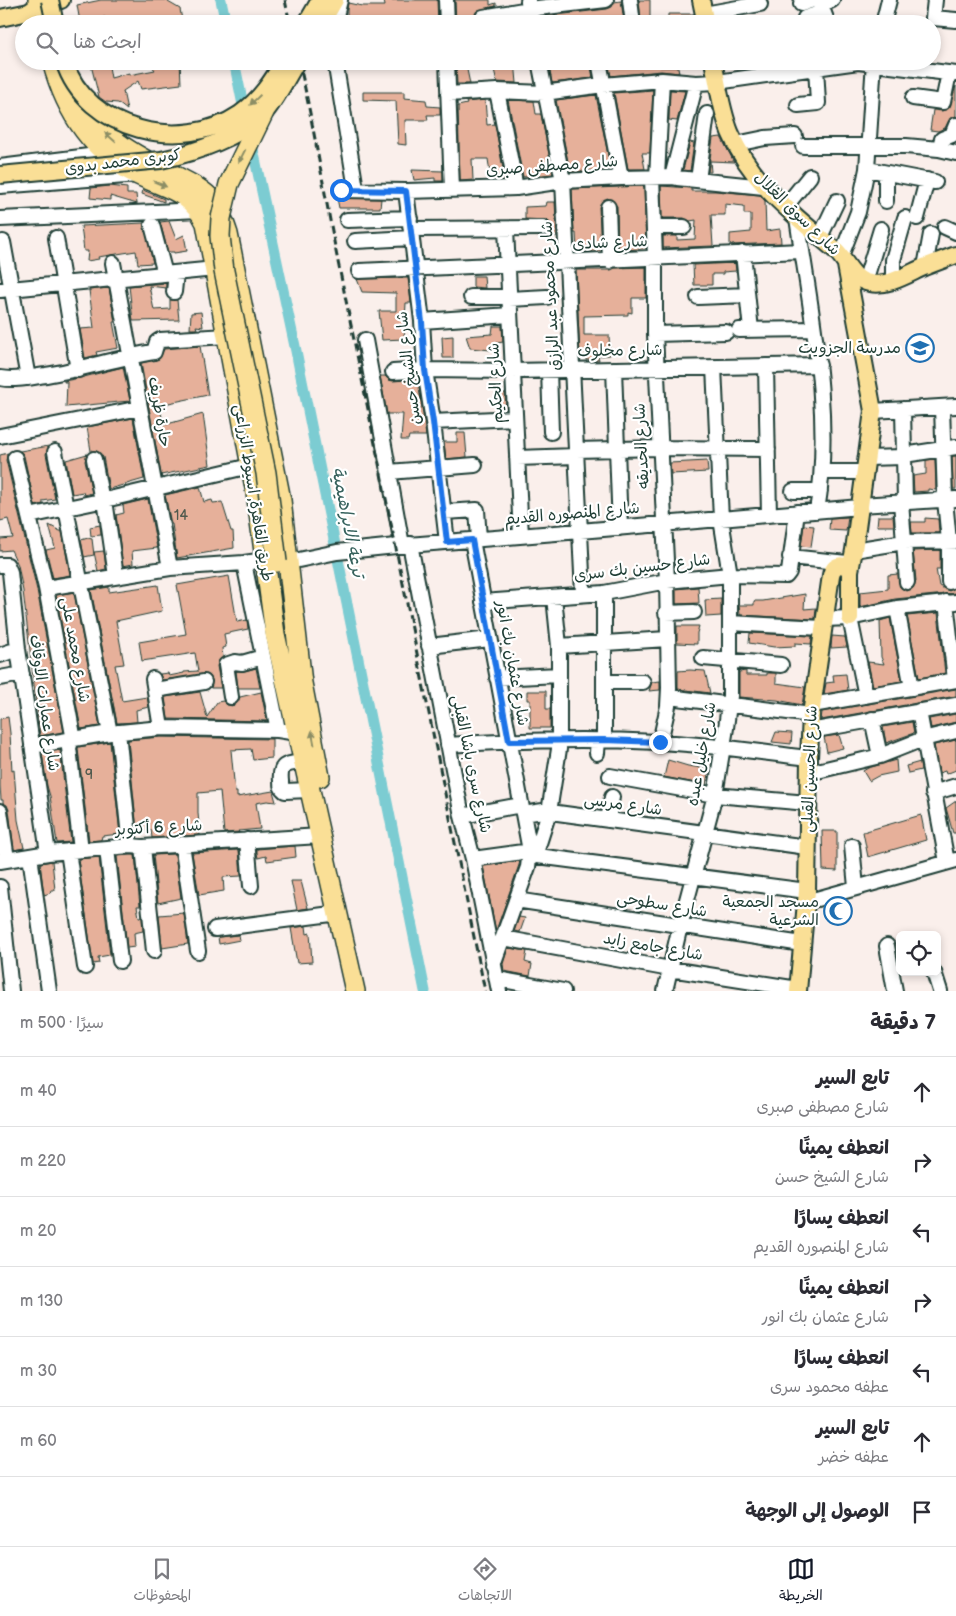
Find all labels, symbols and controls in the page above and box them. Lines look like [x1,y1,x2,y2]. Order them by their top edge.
search box [15,15,941,70]
icon: search [33,29,61,57]
text: ابحث هنا [73,31,142,54]
one-way arrow [250,94,262,106]
one-way arrow [103,131,116,142]
street label: كوبرى محمد بدوى [64,145,182,179]
one-way arrow [238,149,246,163]
street label: شارع مصطفى صبرى [485,152,619,181]
street label: شارع سوق الغلال [749,168,844,260]
route start [330,179,353,202]
one-way arrow [153,181,167,189]
street label: شارع محمود عبد الرازق [538,221,565,371]
street label: شارع شادى [572,232,648,255]
street label: شارع الشيخ حسن [393,310,426,426]
school or university icon: مدرسة الجزويت [905,333,935,363]
place label: مدرسة الجزويت [798,339,901,358]
street label: شارع مخلوف [577,341,663,362]
street label: شارع الحكيم [484,342,510,424]
street label: حارة ظريف [143,375,175,449]
street label: شارع الحديقه [630,402,655,489]
street label: طريق القاهرة, اسيوط الزراعى [230,403,276,583]
water label: ترعة الابراهيمية [327,465,369,582]
street label: شارع المنصوره القديم [503,499,641,531]
house number: 14 [174,507,188,524]
street label: شارع حسين بك سرى [573,550,711,587]
street label: شارع محمد على [55,596,94,704]
street label: شارع عثمان بك انور [490,598,532,727]
street label: شارع عمارات الاوقاف [24,633,63,773]
street label: شارع سرى باشا القبلى [446,693,495,835]
street label: شارع خليل عبده [684,700,721,808]
street label: شارع الحسين القبلى [798,705,823,833]
one-way arrow [308,730,316,746]
route end [649,731,672,754]
house number: 9 [85,766,93,783]
street label: شارع مرسى [583,790,663,821]
street label: شارع 6 أكتوبر [113,816,203,841]
street label: شارع سطوحى [615,888,709,923]
place label: مسجد الجمعية الشرعية [723,893,819,930]
mosque icon: مسجد الجمعية الشرعية [823,896,853,926]
street label: شارع جامع زايد [602,929,704,966]
map controls [896,931,941,976]
button: locate [896,931,941,976]
text: 7 دقيقة [870,1010,936,1035]
text: سيرًا · 500 m [20,1014,104,1033]
text: تابع السير [816,1067,889,1090]
icon: ahead [908,1078,936,1106]
text: 40 m [20,1082,57,1101]
text: شارع مصطفى صبرى [757,1098,889,1117]
text: انعطف يمينًا [799,1137,889,1160]
icon: right [908,1148,936,1176]
text: 220 m [20,1152,66,1171]
text: شارع الشيخ حسن [775,1168,889,1187]
text: انعطف يسارًا [794,1207,889,1230]
icon: left [908,1218,936,1246]
text: 20 m [20,1222,56,1241]
text: شارع المنصوره القديم [753,1238,889,1257]
text: انعطف يمينًا [799,1277,889,1300]
icon: right [908,1288,936,1316]
text: 130 m [20,1292,63,1311]
text: شارع عثمان بك انور [762,1308,889,1327]
text: انعطف يسارًا [794,1347,889,1370]
icon: left [908,1358,936,1386]
text: 30 m [20,1362,57,1381]
text: عطفه محمود سرى [770,1378,889,1397]
text: تابع السير [816,1417,889,1440]
icon: ahead [908,1428,936,1456]
text: 60 m [20,1432,57,1451]
text: عطفه خضر [818,1448,889,1467]
icon: arrive [908,1498,936,1526]
text: الوصول إلى الوجهة [745,1500,889,1523]
tab: المحفوظات [133,1555,191,1608]
tab: الاتجاهات [458,1555,512,1608]
tab: الخريطة [779,1555,823,1608]

